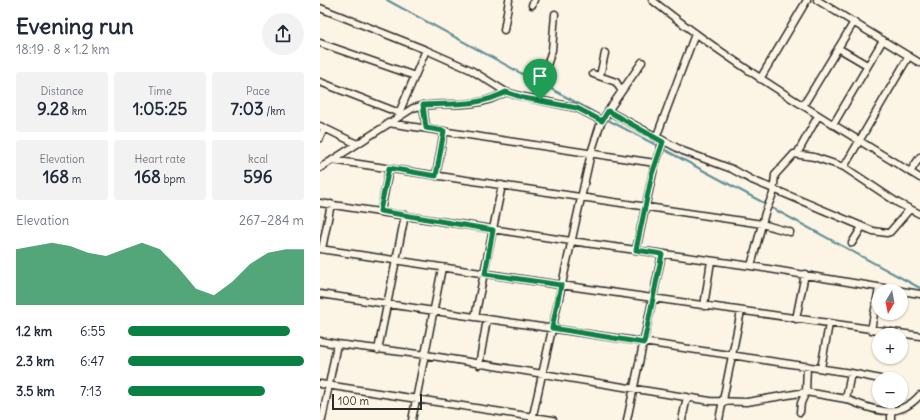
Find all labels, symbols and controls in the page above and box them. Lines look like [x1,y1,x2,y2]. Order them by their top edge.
text: Evening run [16,12,134,40]
button: share [262,13,304,55]
text: 18:19 · 8 × 1.2 km [16,41,110,58]
pin [523,59,557,100]
icon: arrive [529,65,551,87]
text: Distance [41,84,83,98]
text: Time [148,84,172,98]
text: Pace [246,84,270,98]
text: 9.28 [37,98,69,120]
text: 1:05:25 [133,98,187,120]
text: 7:03 [231,98,264,120]
text: km [69,104,87,118]
text: /km [264,104,285,118]
text: Elevation [39,152,85,166]
text: Heart rate [134,152,186,166]
text: kcal [248,152,268,166]
text: 168 [43,166,69,188]
text: 168 [135,166,161,188]
text: 596 [243,166,273,188]
text: m [69,172,81,186]
text: bpm [161,172,185,186]
text: Elevation [16,212,69,229]
text: 267–284 m [239,212,304,229]
north arrow [872,284,908,320]
map controls [872,284,908,408]
text: 1.2 km [16,323,52,340]
text: 6:55 [80,323,105,340]
button: + [872,328,908,364]
text: 2.3 km [16,353,54,370]
text: 6:47 [80,353,104,370]
button: − [872,372,908,408]
text: 3.5 km [16,383,55,400]
text: 7:13 [80,383,102,400]
scale bar [332,392,422,411]
text: 100 m [338,394,369,408]

